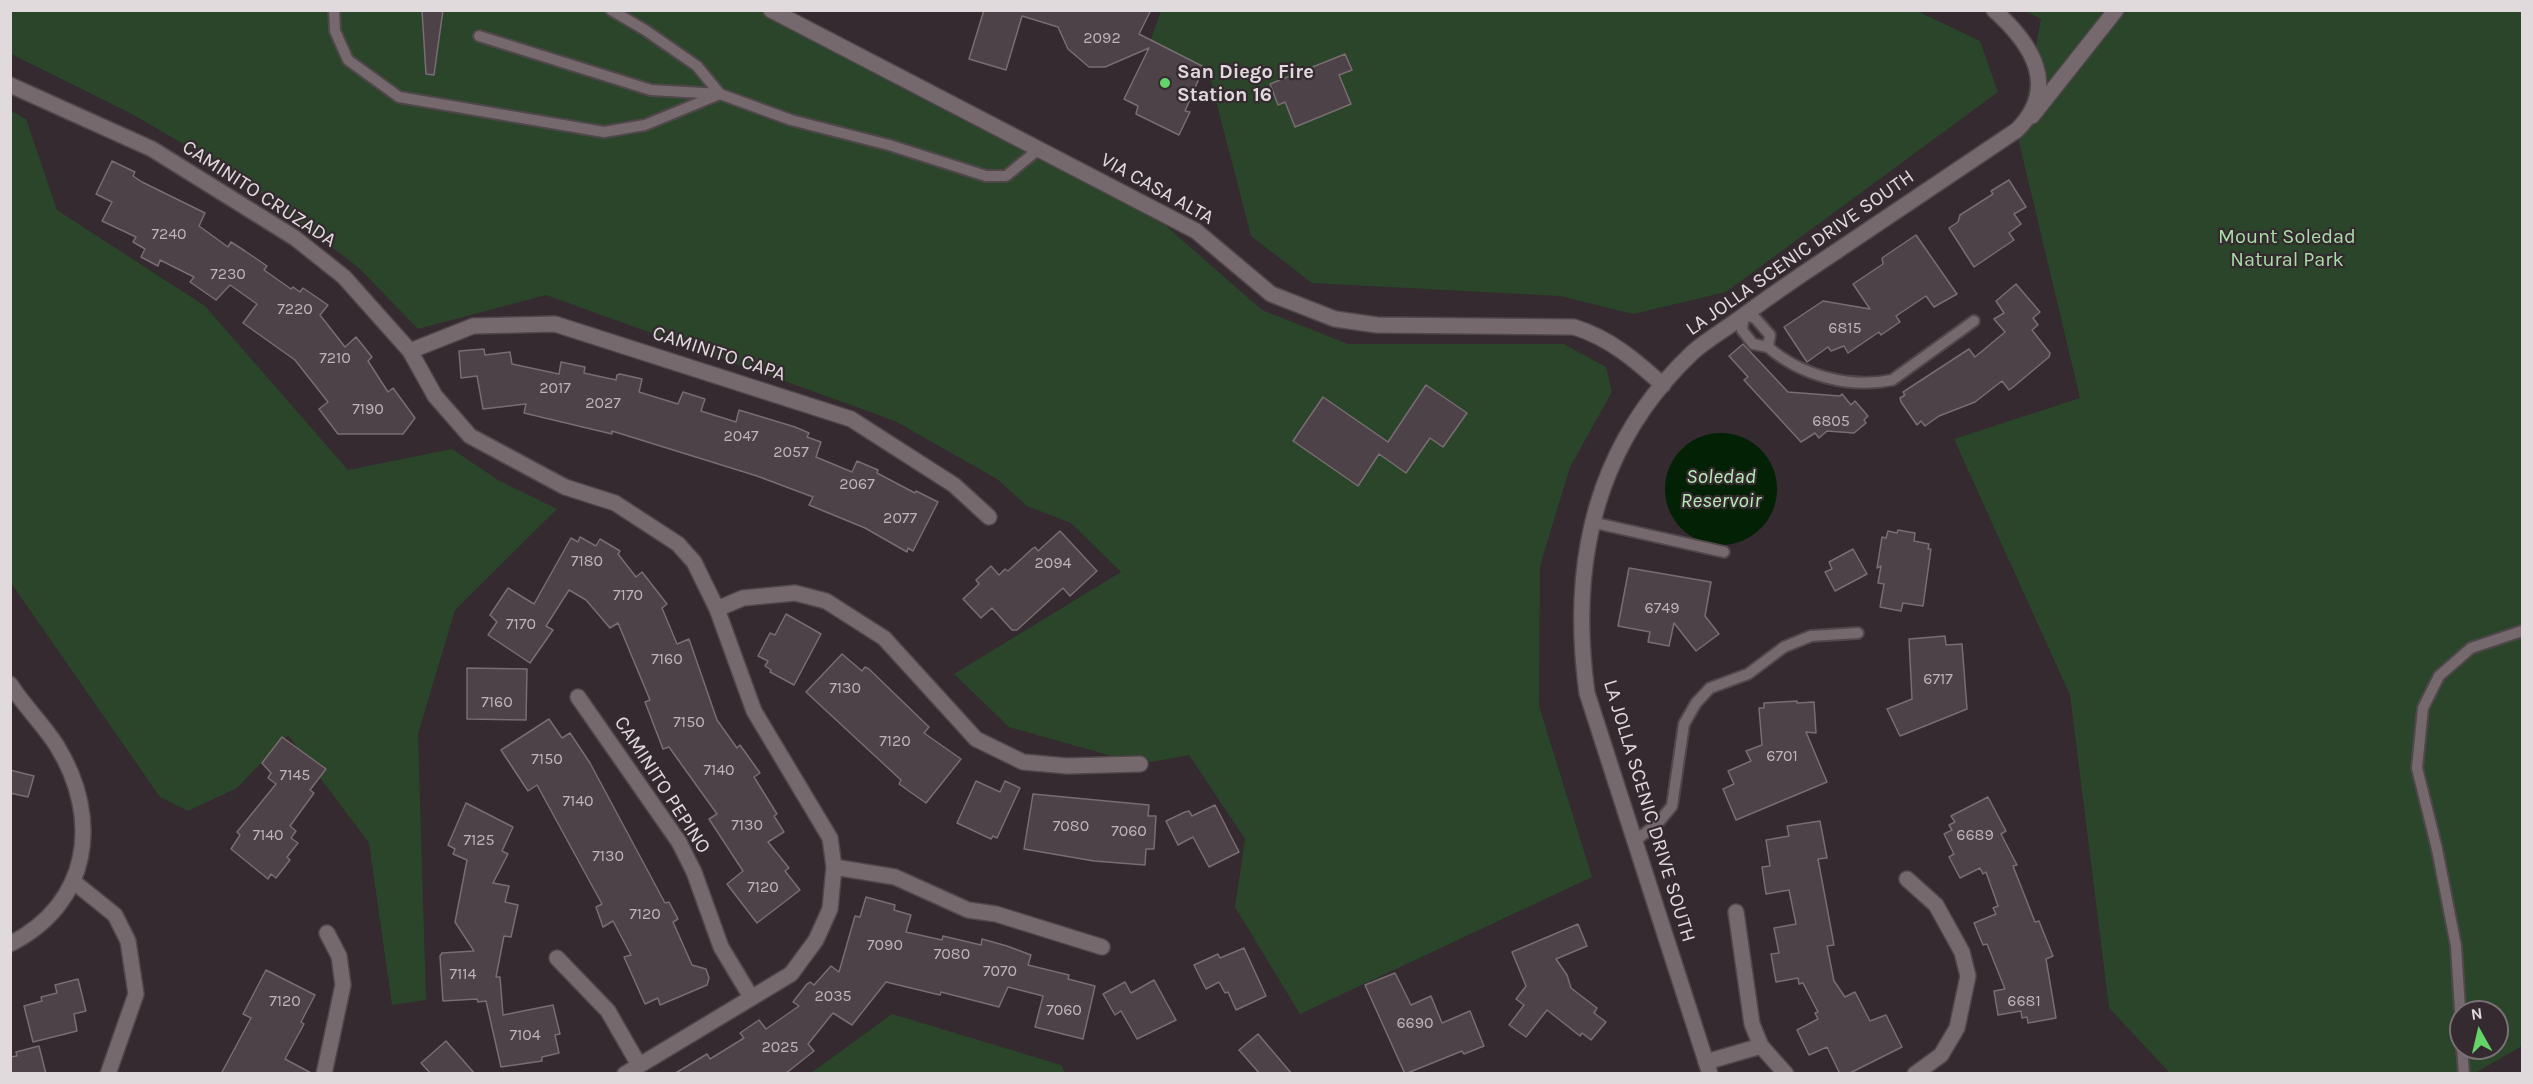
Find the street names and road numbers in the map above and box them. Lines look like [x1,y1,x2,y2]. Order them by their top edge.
street label: CAMINITO CRUZADA [177,135,341,253]
street label: VIA CASA ALTA [1096,148,1218,230]
street label: LA JOLLA SCENIC DRIVE SOUTH [1681,165,1919,341]
street label: CAMINITO CAPA [649,321,789,387]
street label: LA JOLLA SCENIC DRIVE SOUTH [1598,677,1700,945]
street label: CAMINITO PEPINO [609,712,715,858]

